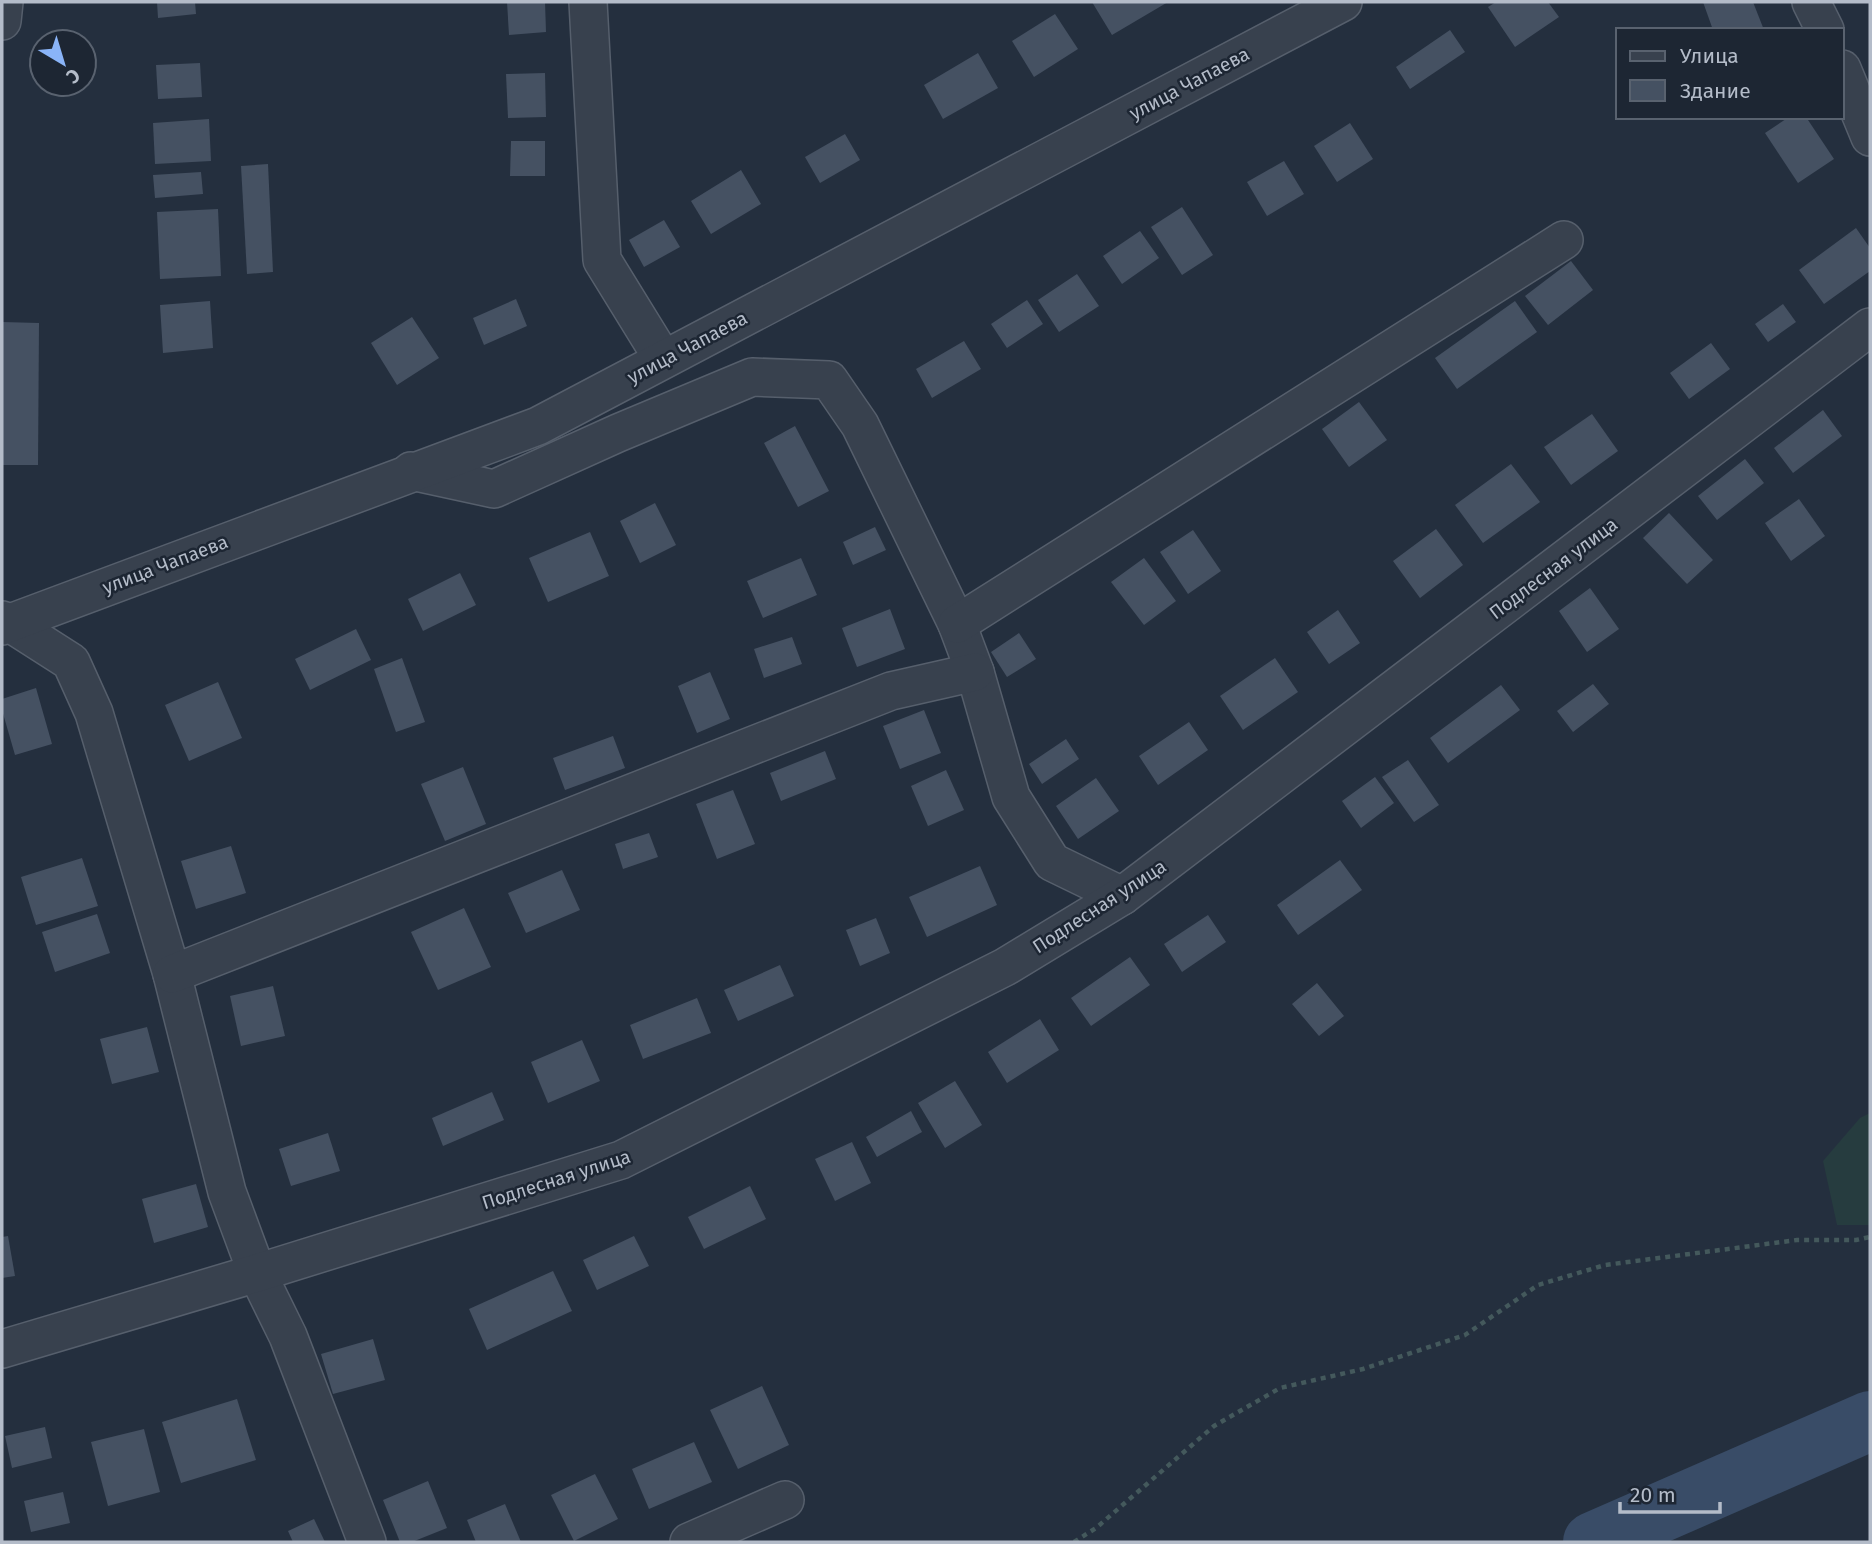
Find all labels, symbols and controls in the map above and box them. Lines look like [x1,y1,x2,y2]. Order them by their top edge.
north arrow [28,28,98,98]
legend [1616,28,1844,119]
street label: улица Чапаева [1125,42,1253,125]
text: Улица [1680,43,1739,69]
text: С [62,64,85,88]
text: Здание [1680,78,1751,104]
street label: улица Чапаева [623,306,751,389]
street label: Подлесная улица [1485,513,1622,624]
street label: улица Чапаева [99,530,231,599]
street label: Подлесная улица [1028,855,1170,958]
street label: Подлесная улица [479,1145,633,1214]
scale bar [1620,1470,1720,1514]
text: 20 m [1630,1482,1676,1508]

